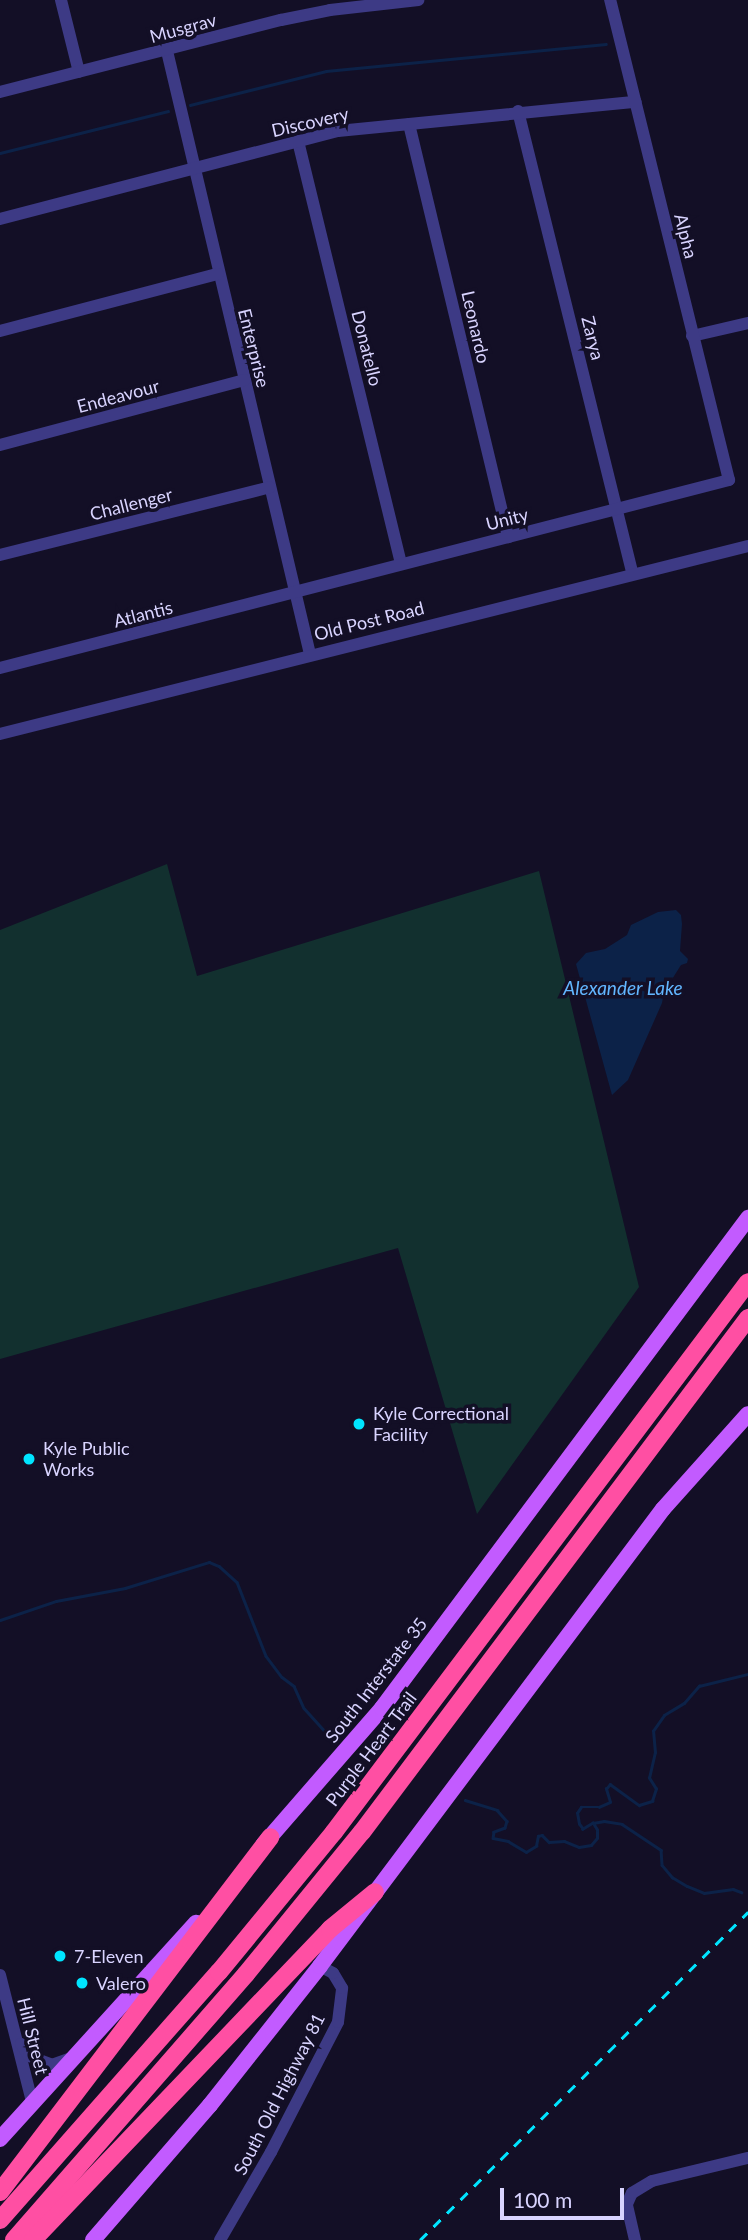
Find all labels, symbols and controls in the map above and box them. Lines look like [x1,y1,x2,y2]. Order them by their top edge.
street label: Musgrav [147,9,219,47]
street label: Discovery [269,103,351,141]
street label: Alpha [670,211,702,261]
street label: Leonardo [457,289,495,365]
street label: Enterprise [234,306,274,390]
street label: Donatello [347,308,387,388]
street label: Zarya [577,314,609,362]
street label: Endeavour [74,375,162,417]
street label: Challenger [87,483,175,525]
street label: Unity [483,503,531,535]
street label: Atlantis [111,596,175,632]
street label: Old Post Road [312,597,426,645]
water label: Alexander Lake [563,977,683,999]
place label: Kyle Correctional Facility [373,1403,509,1446]
marker: Kyle Correctional Facility [351,1416,367,1432]
place label: Kyle Public Works [43,1438,130,1480]
marker: Kyle Public Works [21,1451,37,1467]
street label: South Interstate 35 [320,1613,432,1747]
street label: Purple Heart Trail [321,1687,421,1811]
place label: 7-Eleven [74,1945,144,1967]
marker: 7-Eleven [52,1948,68,1964]
place label: Valero [96,1972,146,1994]
marker: Valero [74,1975,90,1991]
street label: Hill Street [13,1995,53,2077]
street label: South Old Highway 81 [229,2009,329,2179]
scale bar [503,2174,627,2218]
text: 100 m [513,2187,572,2212]

